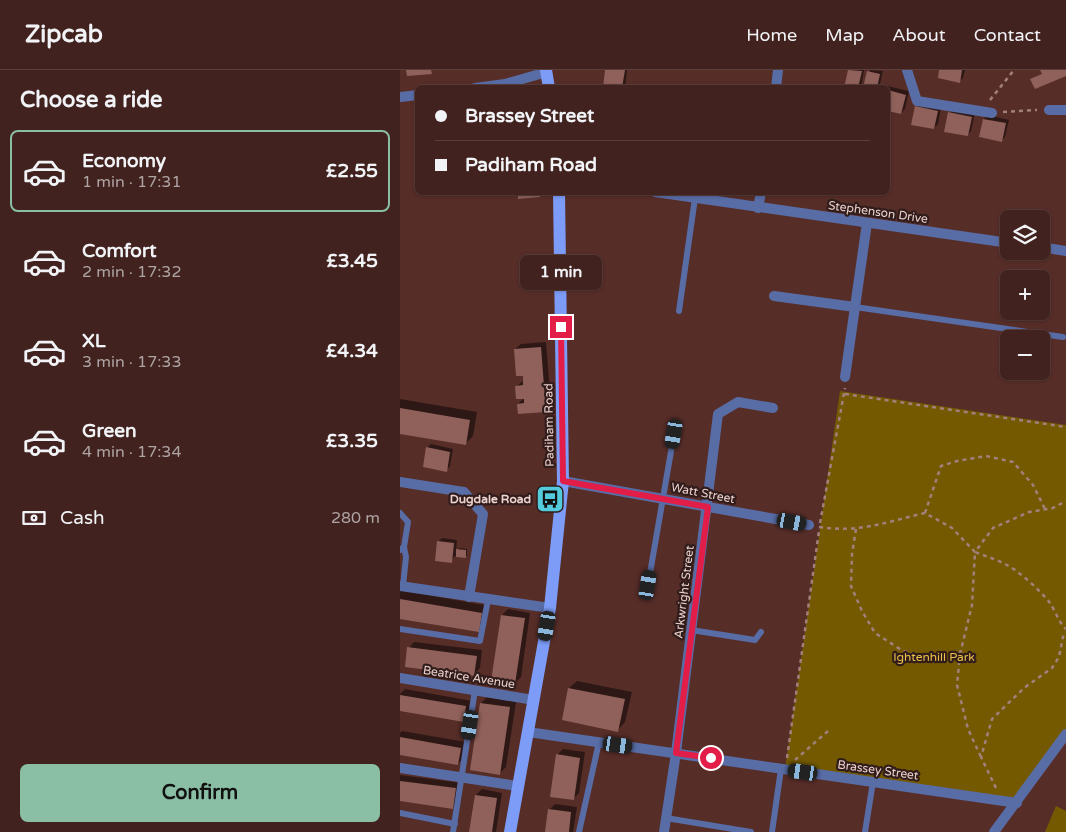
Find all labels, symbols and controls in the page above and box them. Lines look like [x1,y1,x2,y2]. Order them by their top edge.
text: Zipcab [25,20,103,49]
text: Home [746,24,797,46]
text: Map [825,24,864,46]
text: About [892,24,946,46]
text: Contact [974,24,1041,46]
text: Choose a ride [20,87,163,113]
text: Brassey Street [465,105,594,127]
icon: car [22,149,67,194]
text: Economy [82,150,166,172]
text: Padiham Road [465,154,597,176]
text: £2.55 [326,160,378,182]
text: 1 min · 17:31 [82,172,181,192]
street label: Stephenson Drive [827,198,929,226]
map controls [1000,210,1050,380]
button: layers [1000,210,1050,260]
icon: car [22,239,67,284]
text: Comfort [82,240,156,262]
text: £3.45 [326,250,378,272]
callout: 1 min [520,254,602,290]
text: 2 min · 17:32 [82,262,181,282]
text: 1 min [540,262,582,282]
button: + [1000,270,1050,320]
route end [550,316,572,338]
icon: car [22,329,67,374]
text: XL [82,330,106,352]
button: − [1000,330,1050,380]
text: £4.34 [326,340,378,362]
text: 3 min · 17:33 [82,352,181,372]
street label: Padiham Road [541,383,557,467]
car [664,418,683,450]
icon: car [22,419,67,464]
text: Green [82,420,136,442]
text: £3.35 [326,430,378,452]
text: 4 min · 17:34 [82,442,181,462]
street label: Watt Street [670,480,737,506]
bus stop icon: Dugdale Road [535,484,565,514]
place label: Dugdale Road [450,492,531,507]
icon: cash [20,504,48,532]
text: Cash [60,507,105,529]
text: 280 m [331,508,380,528]
car [775,512,808,532]
street label: Arkwright Street [671,544,697,639]
car [638,569,657,601]
car [537,610,556,642]
park label: Ightenhill Park [893,650,975,664]
street label: Beatrice Avenue [422,663,516,691]
car [460,709,479,741]
car [602,735,633,755]
route start [700,747,722,769]
street label: Brassey Street [837,757,920,783]
car [787,762,818,782]
button: Confirm [20,764,380,822]

